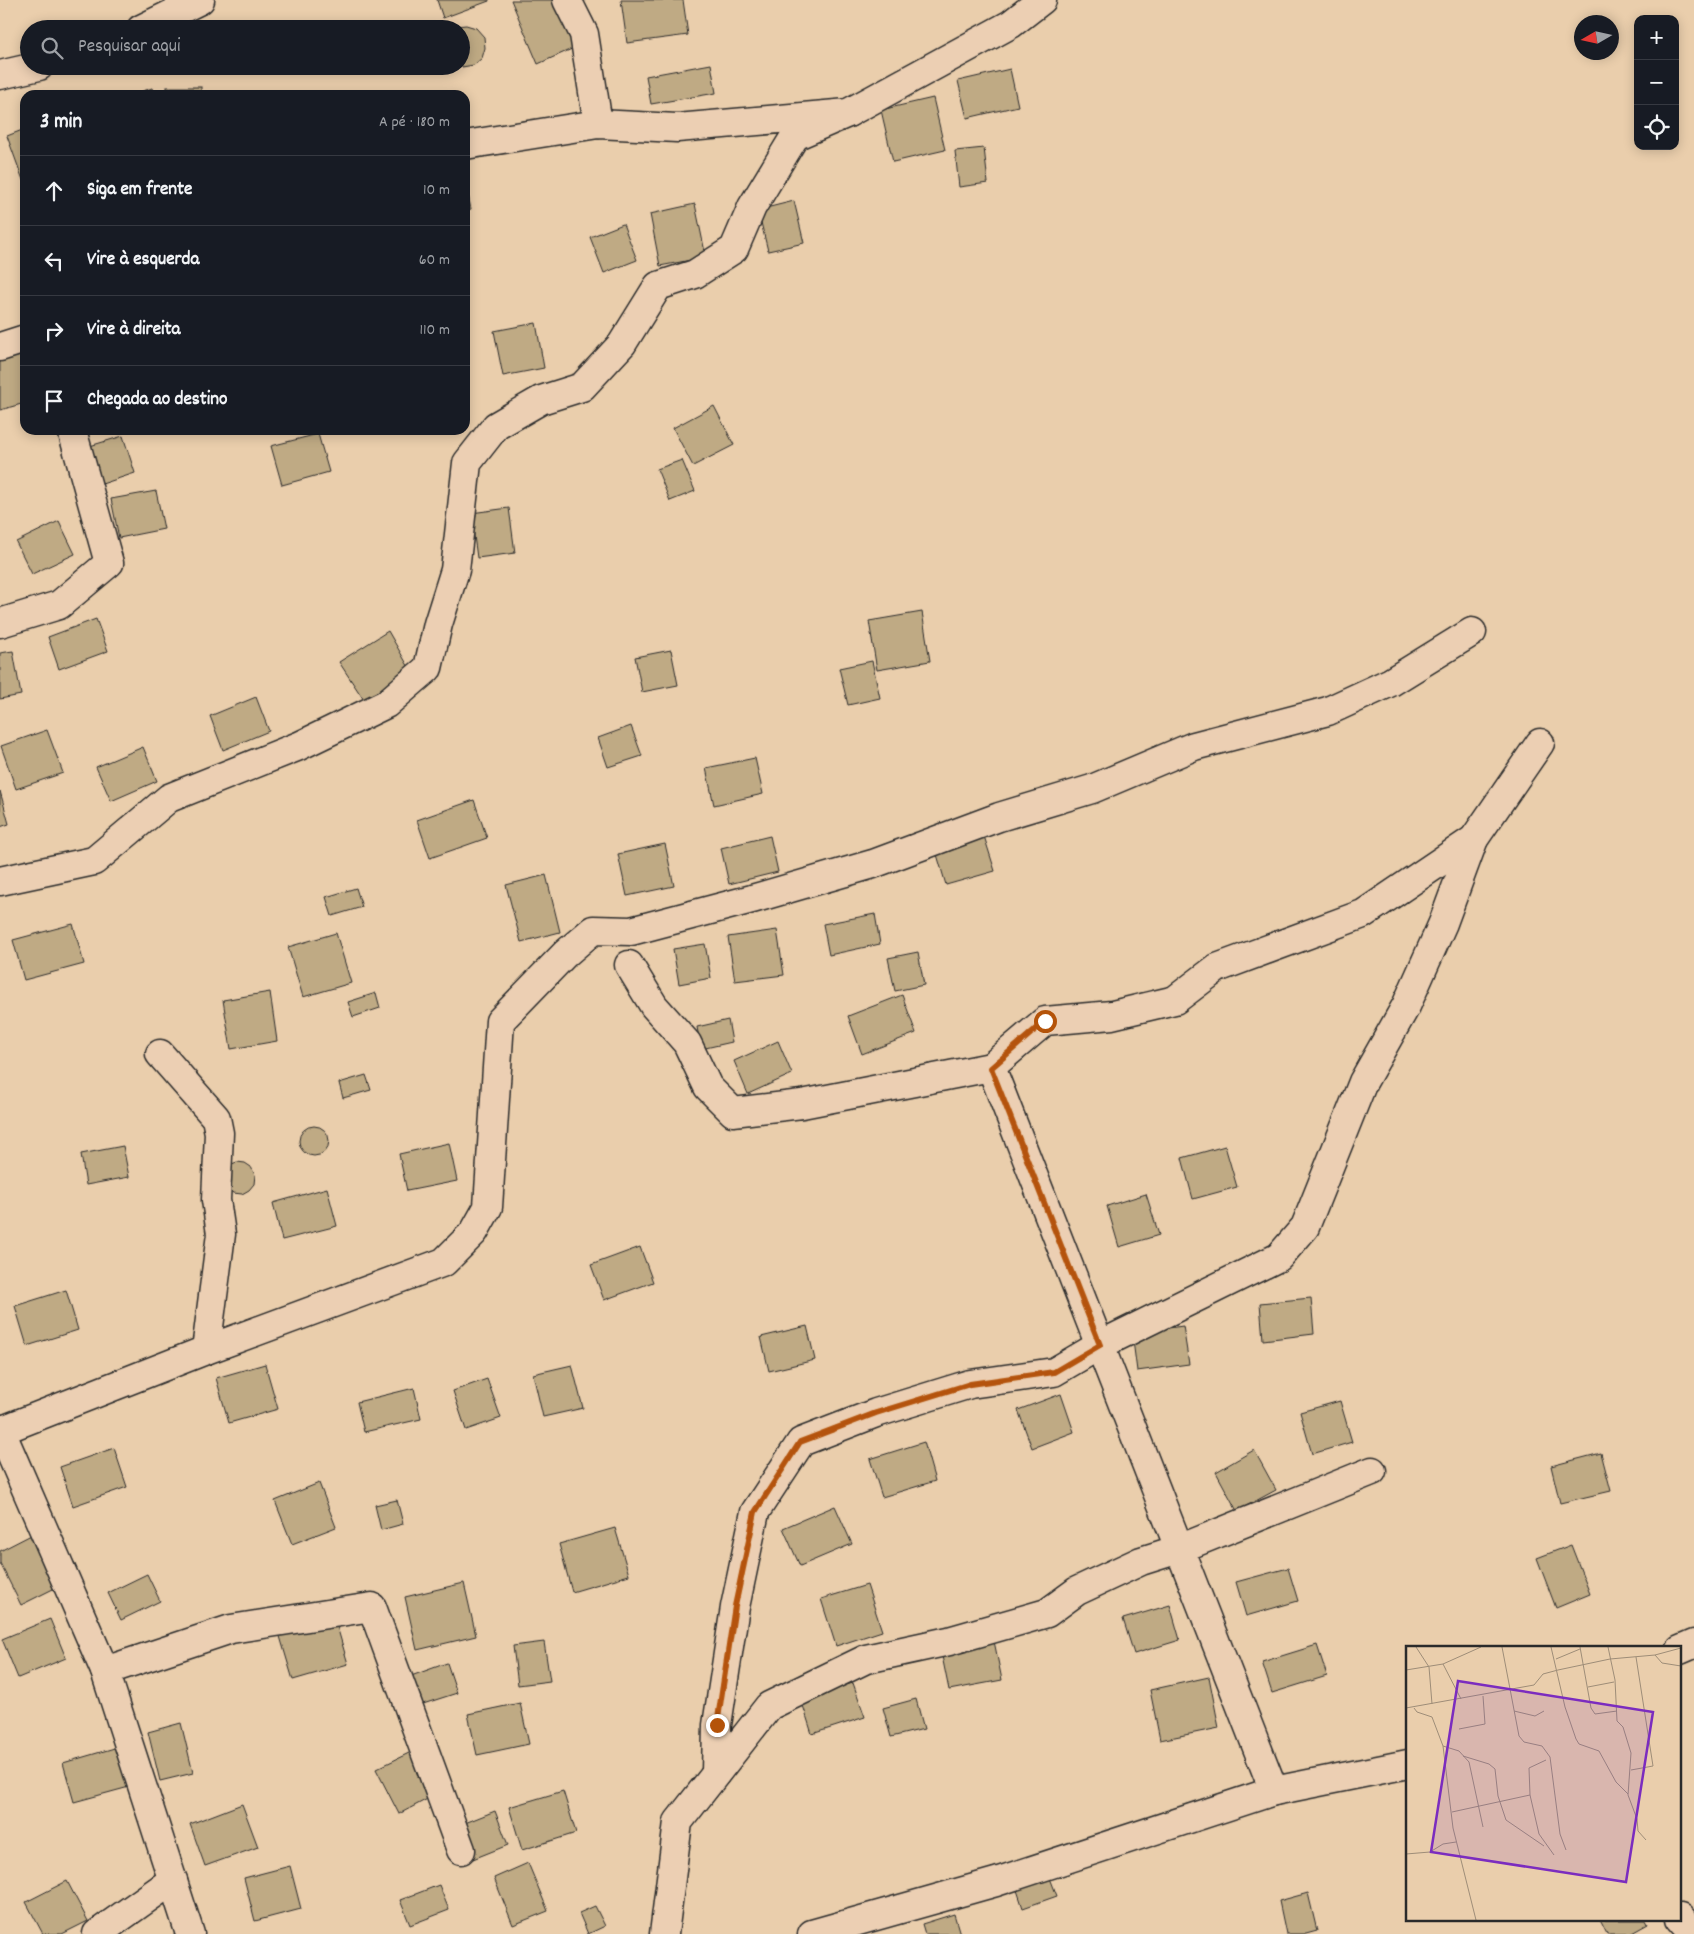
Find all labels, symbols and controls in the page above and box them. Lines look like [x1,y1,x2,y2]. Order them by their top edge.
north arrow [1574,15,1619,60]
map controls [1634,15,1679,150]
button: + [1634,15,1679,60]
search box [20,20,470,75]
icon: search [38,34,66,62]
text: Pesquisar aqui [78,34,180,61]
button: − [1634,60,1679,105]
button: locate [1634,105,1679,150]
text: 3 min [40,108,82,138]
text: A pé · 180 m [379,111,450,134]
icon: ahead [40,177,68,205]
text: Siga em frente [87,177,192,204]
text: 10 m [423,179,450,202]
icon: left [40,247,68,275]
text: Vire à esquerda [87,247,199,274]
text: 60 m [419,249,450,272]
icon: right [40,317,68,345]
text: Vire à direita [87,317,180,344]
text: 110 m [420,319,450,342]
icon: arrive [40,387,68,415]
text: Chegada ao destino [87,387,228,414]
route start [1034,1010,1057,1033]
inset map [1406,1646,1682,1922]
route end [706,1714,729,1737]

